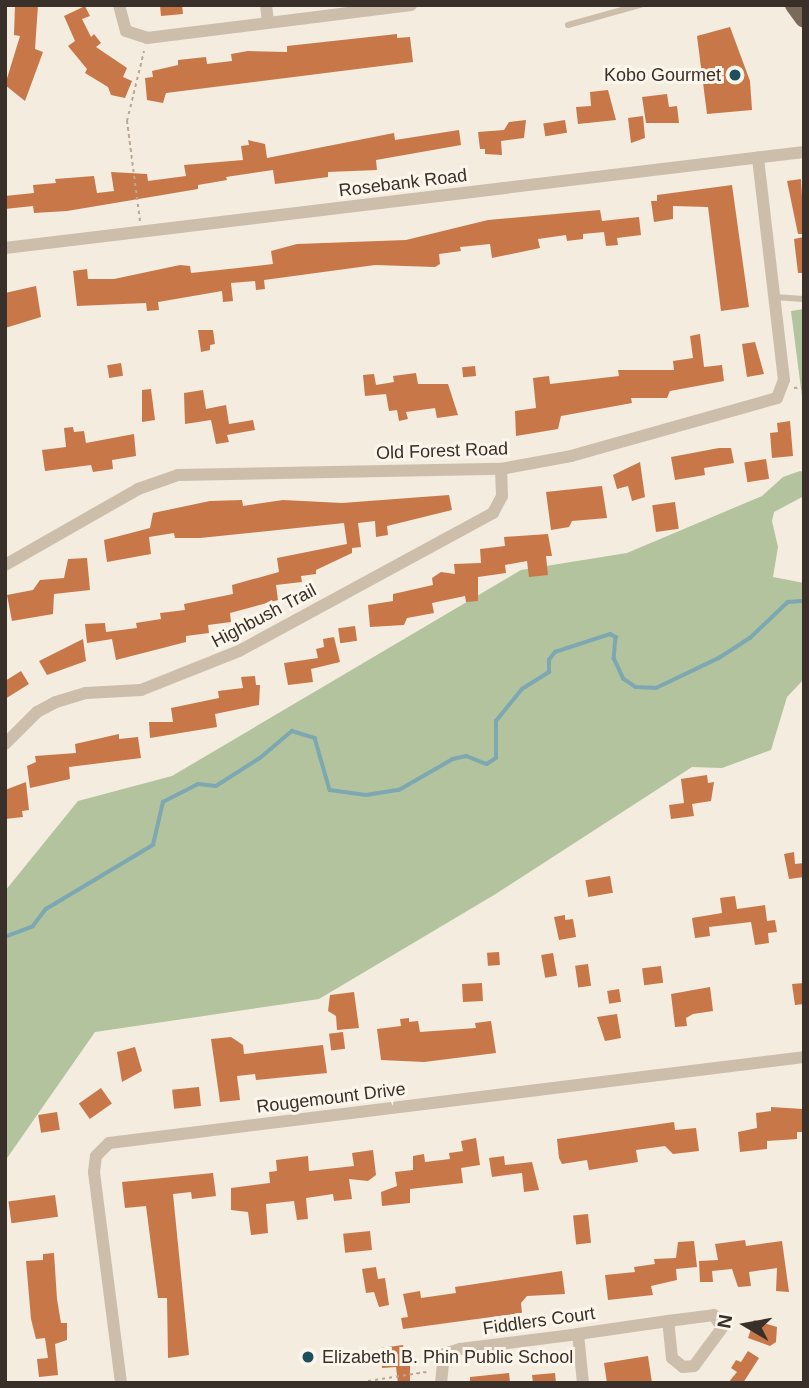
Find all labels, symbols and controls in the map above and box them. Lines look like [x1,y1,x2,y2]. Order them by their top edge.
place label: Kobo Gourmet [604,64,721,86]
marker: Kobo Gourmet [727,67,743,83]
street label: Rosebank Road [338,164,468,202]
street label: Old Forest Road [376,438,508,464]
street label: Highbush Trail [208,579,320,653]
street label: Rougemount Drive [255,1078,407,1118]
north arrow [711,1290,781,1360]
street label: Fiddlers Court [482,1302,596,1340]
text: N [713,1313,736,1330]
place label: Elizabeth B. Phin Public School [322,1346,573,1368]
marker: Elizabeth B. Phin Public School [300,1349,316,1365]

